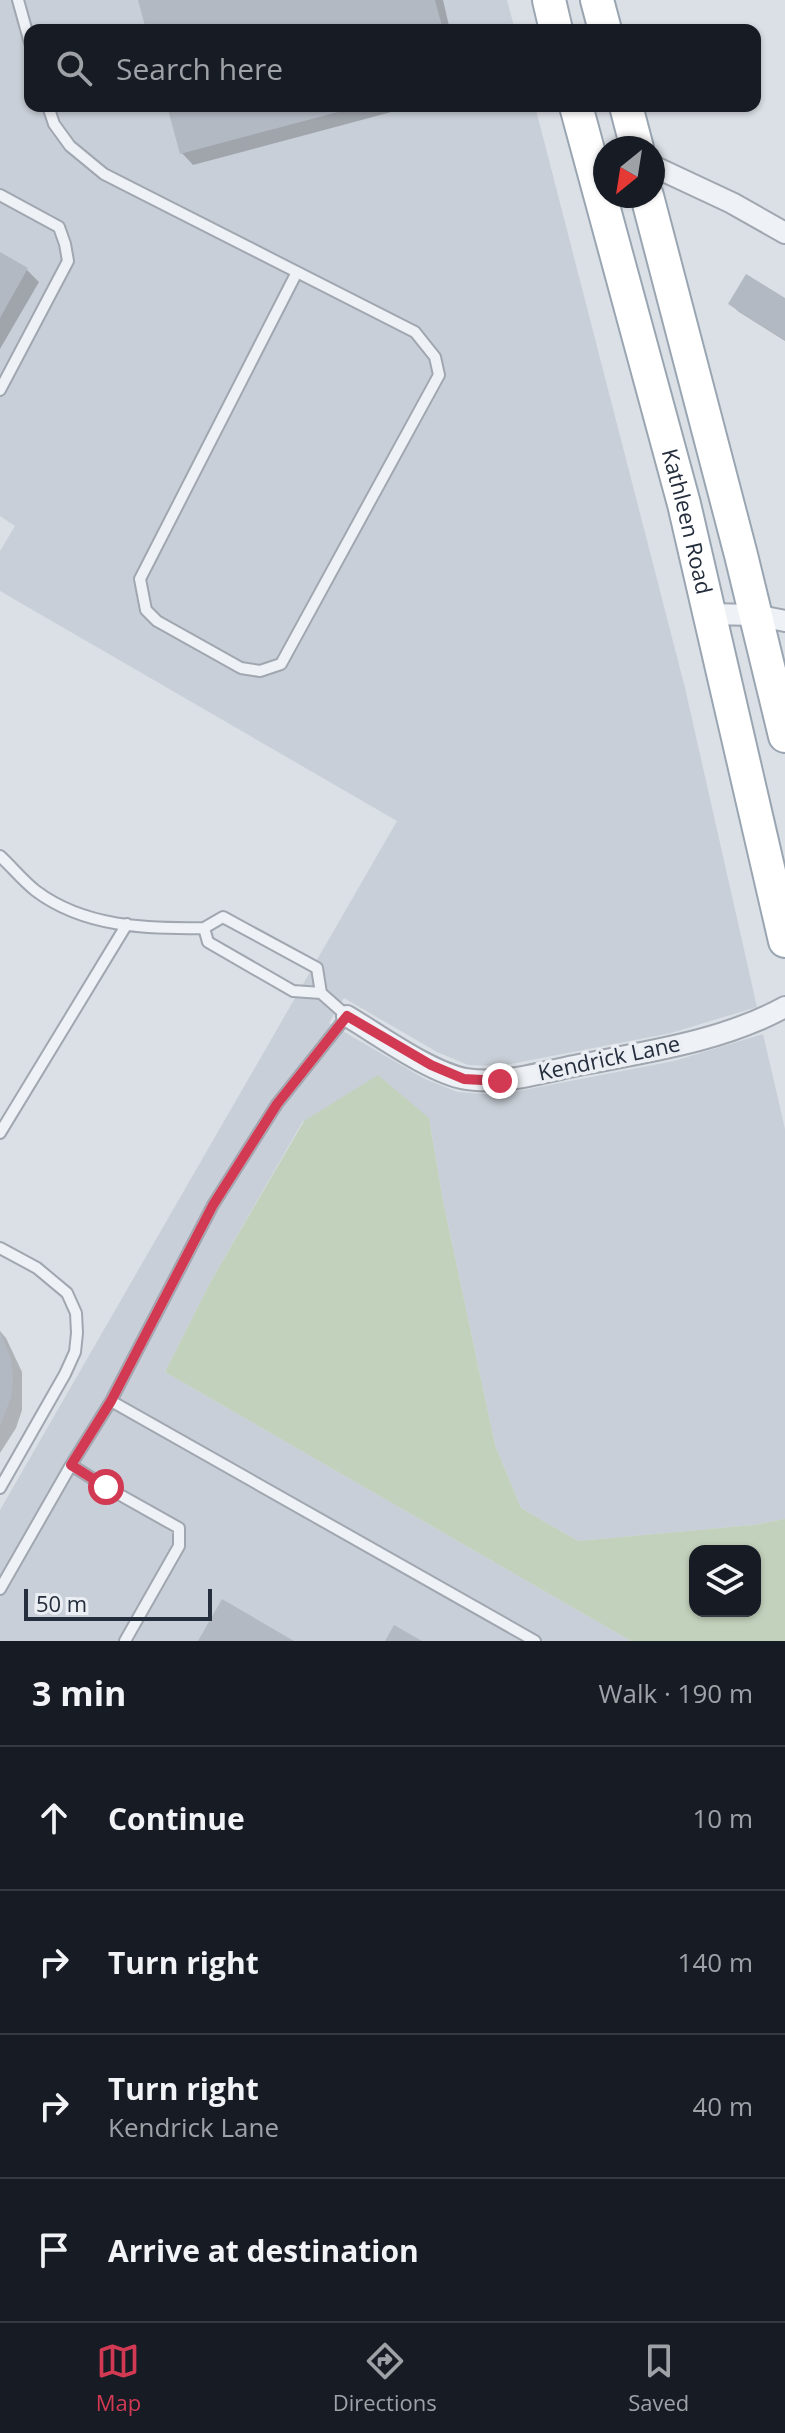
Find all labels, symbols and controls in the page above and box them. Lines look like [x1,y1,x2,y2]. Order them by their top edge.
search box [24,24,761,112]
icon: search [52,46,96,90]
text: Search here [116,48,283,89]
north arrow [593,136,665,208]
street label: Kathleen Road [656,445,720,597]
street label: Kendrick Lane [535,1027,683,1087]
route end [482,1063,518,1099]
route start [88,1469,124,1505]
map controls [689,1545,761,1617]
button: layers [689,1545,761,1617]
scale bar [24,1585,212,1621]
text: 50 m [36,1588,87,1618]
text: 3 min [32,1670,126,1716]
text: Walk · 190 m [599,1675,753,1711]
icon: ahead [32,1796,76,1840]
text: Continue [108,1798,245,1839]
text: 10 m [692,1800,753,1836]
icon: right [32,1940,76,1984]
text: Turn right [108,1942,259,1983]
text: 140 m [678,1944,753,1980]
text: Turn right [108,2068,259,2109]
icon: right [32,2084,76,2128]
text: 40 m [692,2088,753,2124]
text: Kendrick Lane [108,2109,279,2145]
icon: arrive [32,2228,76,2272]
text: Arrive at destination [108,2230,419,2271]
tab: Map [96,2339,141,2417]
tab: Directions [333,2339,437,2417]
tab: Saved [628,2339,689,2417]

